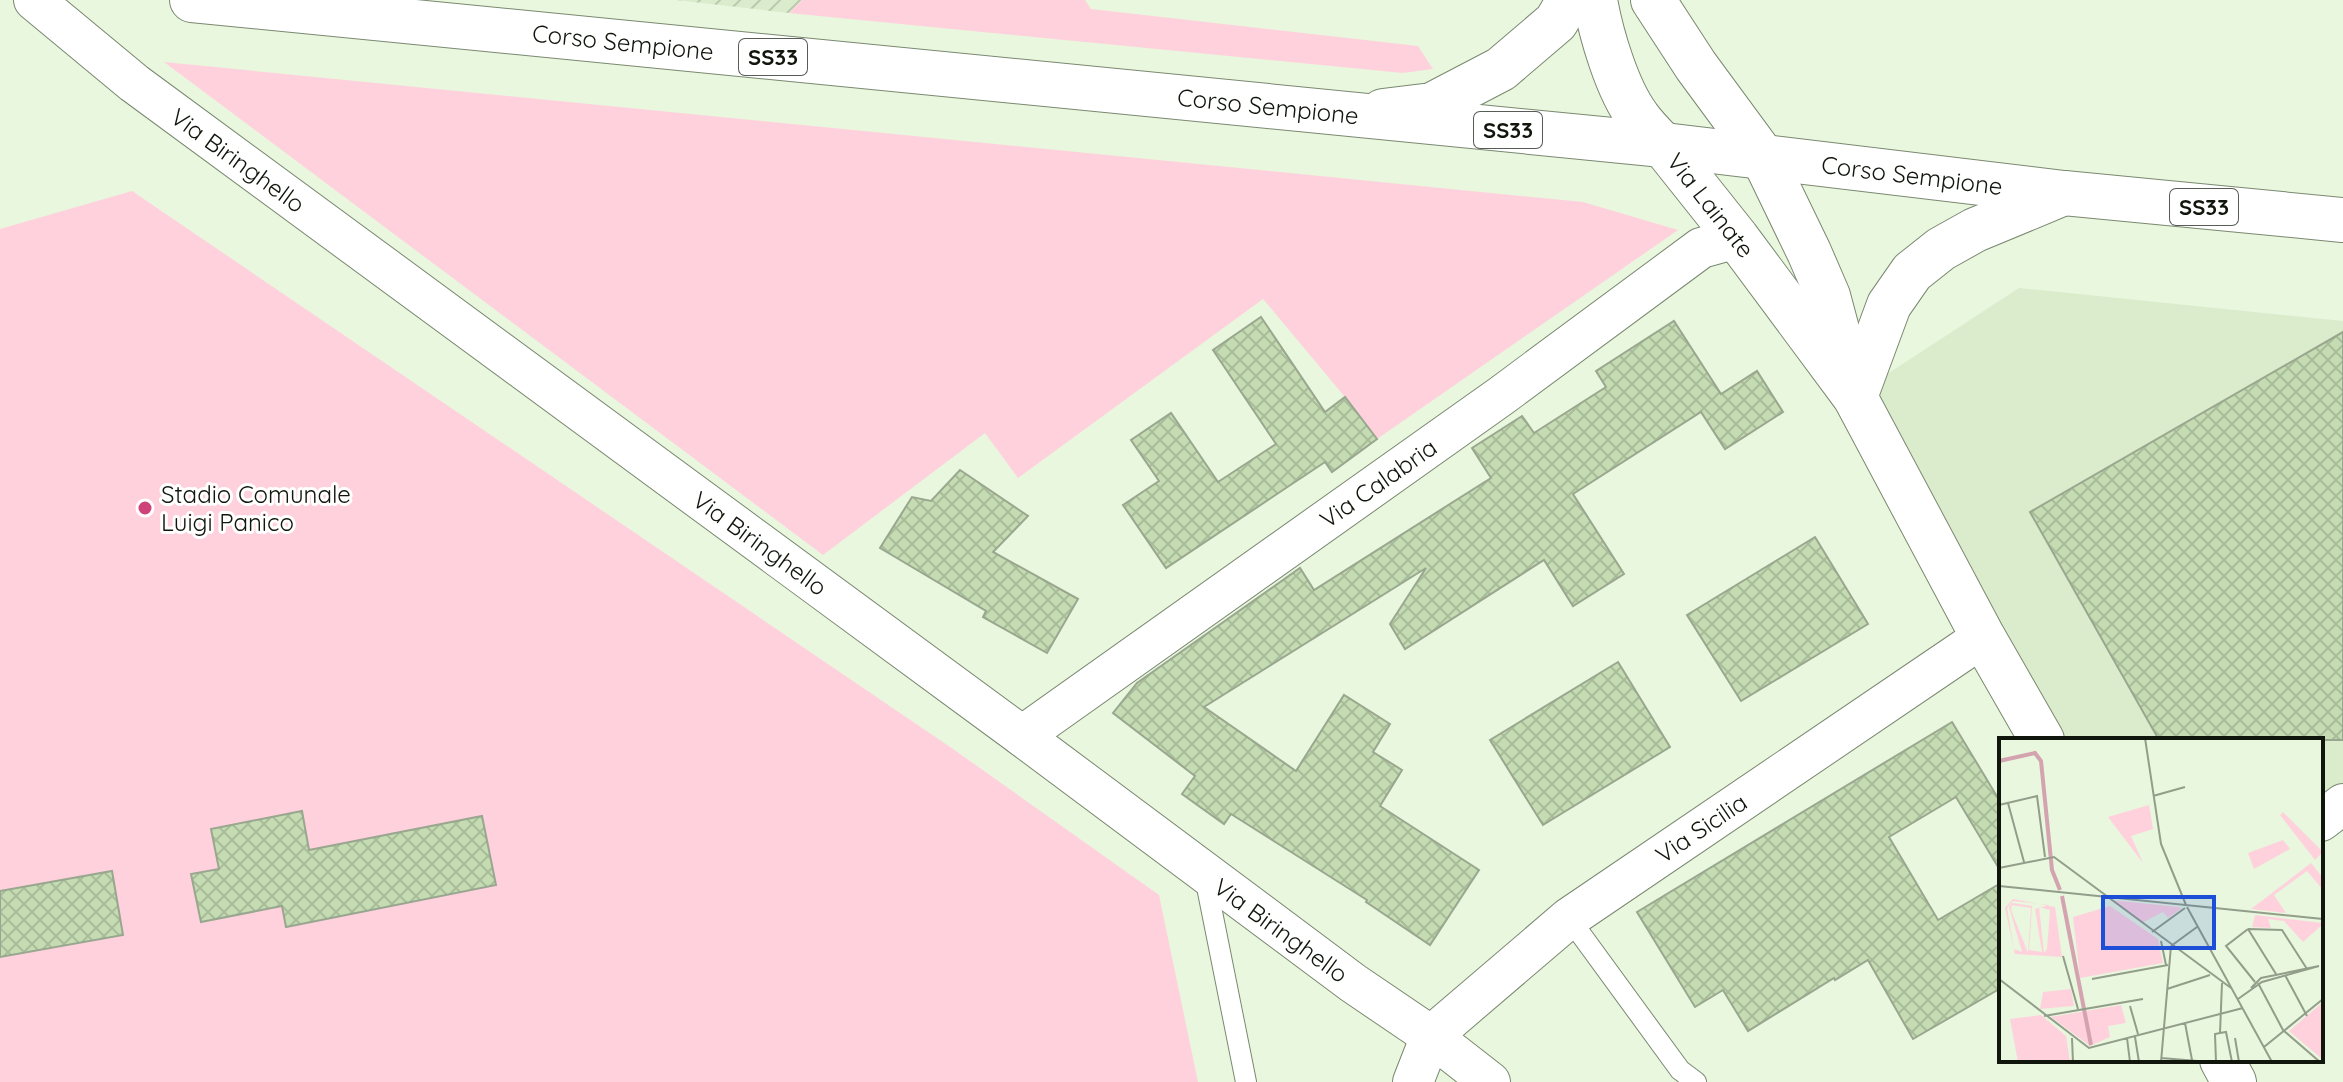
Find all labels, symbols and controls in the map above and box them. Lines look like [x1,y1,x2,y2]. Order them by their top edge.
street label: Corso Sempione [531,18,715,66]
road number: SS33 [739,39,807,75]
street label: Corso Sempione [1176,82,1360,130]
street label: Via Biringhello [165,101,311,219]
road number: SS33 [1474,112,1542,148]
street label: Via Lainate [1661,147,1761,263]
street label: Corso Sempione [1820,149,2004,201]
road number: SS33 [2170,189,2238,225]
street label: Via Calabria [1314,432,1442,534]
place label: Stadio Comunale Luigi Panico [161,479,351,537]
street label: Via Biringhello [687,484,833,602]
marker: Stadio Comunale Luigi Panico [136,499,154,517]
inset map [1999,738,2323,1062]
street label: Via Sicilia [1650,787,1752,869]
street label: Via Biringhello [1208,871,1354,989]

